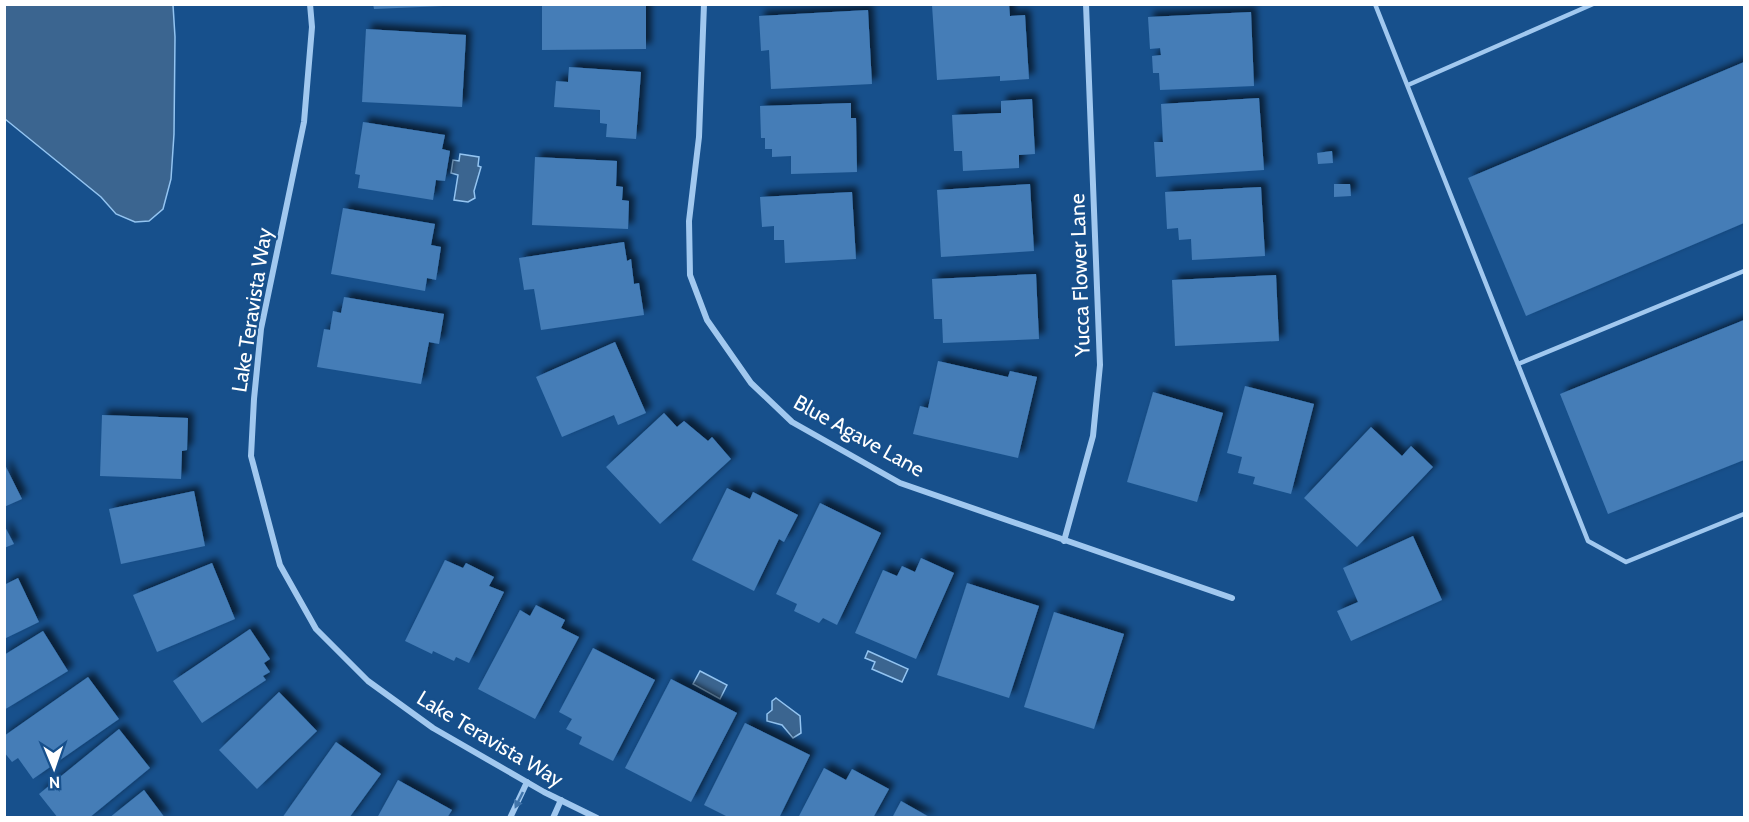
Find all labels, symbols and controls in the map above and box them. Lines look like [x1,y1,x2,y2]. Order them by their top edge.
street label: Yucca Flower Lane [1064,193,1095,358]
street label: Lake Teravista Way [226,226,277,394]
street label: Blue Agave Lane [790,389,929,482]
street label: Lake Teravista Way [413,685,568,792]
north arrow [24,738,84,798]
text: N [49,773,60,792]
one-way arrow [514,791,523,808]

